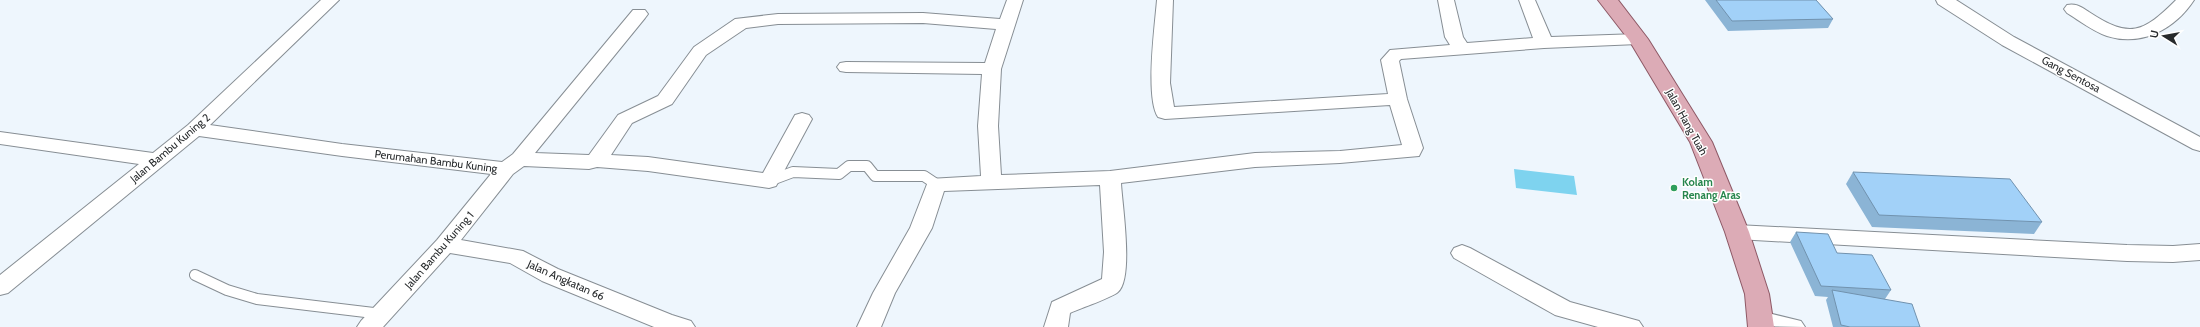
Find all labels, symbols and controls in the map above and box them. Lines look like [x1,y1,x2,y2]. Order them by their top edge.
north arrow [2144,16,2184,56]
text: U [2147,29,2162,39]
street label: Gang Sentosa [2039,53,2103,96]
street label: Jalan Hang Tuah [1663,86,1711,158]
street label: Jalan Bambu Kuning 2 [126,110,213,186]
street label: Perumahan Bambu Kuning [374,147,499,176]
place label: Kolam Renang Aras [1682,175,1741,202]
marker: Kolam Renang Aras [1669,183,1679,193]
street label: Jalan Bambu Kuning 1 [401,208,477,292]
street label: Jalan Angkatan 66 [524,256,607,303]

